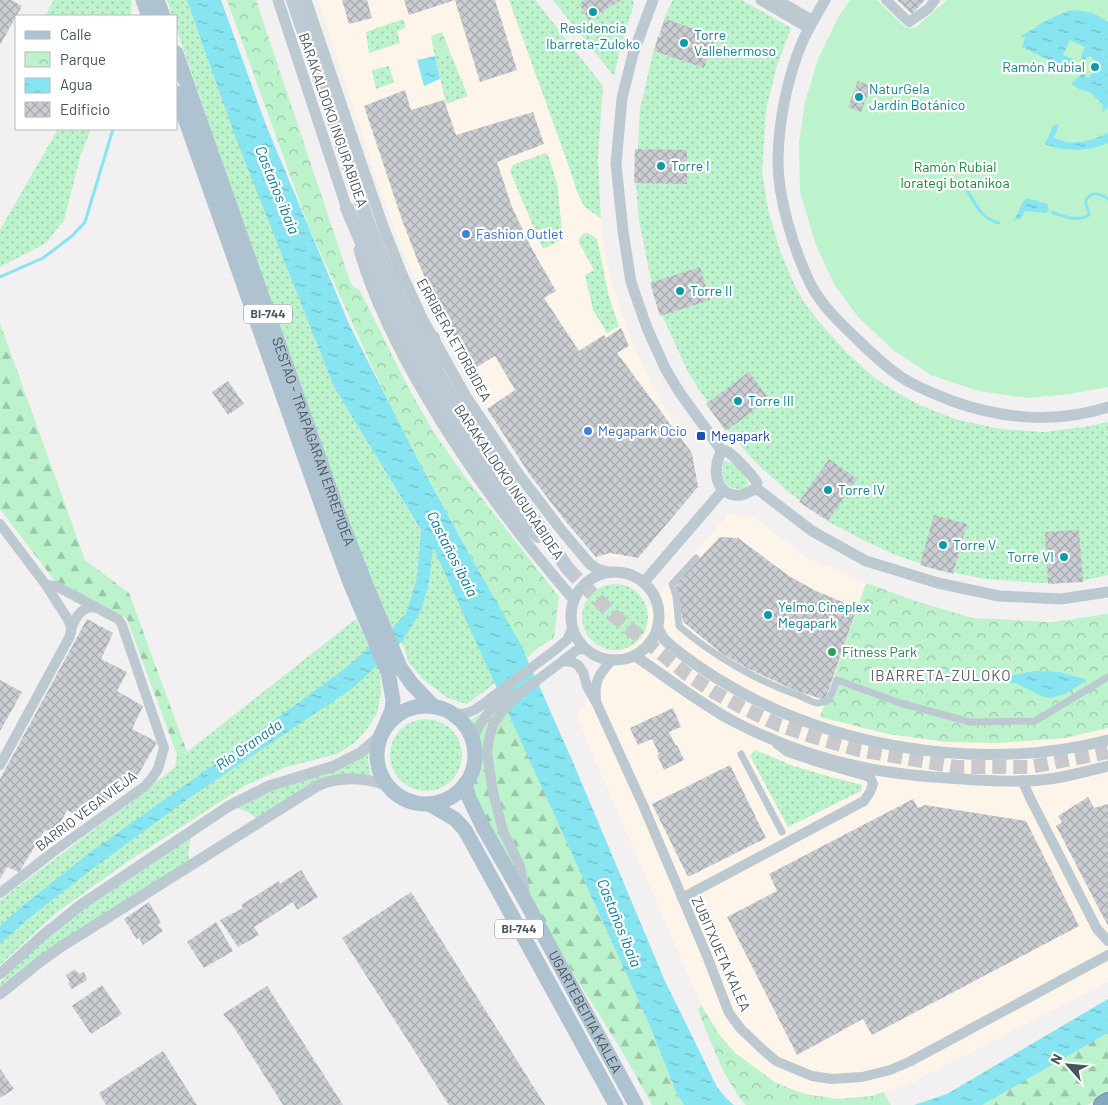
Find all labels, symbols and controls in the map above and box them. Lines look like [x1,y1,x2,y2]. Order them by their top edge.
marker: Residencia Ibarreta-Zuloko [587,6,599,18]
legend [15,15,178,130]
place label: Residencia Ibarreta-Zuloko [546,19,640,52]
text: Calle [60,25,92,43]
place label: Torre Vallehermoso [694,26,776,59]
street label: BARAKALDOKO INGURABIDEA [296,30,372,210]
marker: Torre Vallehermoso [678,37,690,49]
text: Parque [60,50,106,68]
place label: Ramón Rubial [1002,58,1085,75]
marker: Ramón Rubial [1089,61,1101,73]
text: Agua [60,75,93,93]
place label: NaturGela Jardin Botánico [869,80,965,113]
marker: NaturGela Jardin Botánico [853,91,865,103]
text: Edificio [60,100,110,118]
water label: Castaños ibaia [252,143,304,236]
place label: Torre I [671,157,710,174]
park label: Ramón Rubial lorategi botanikoa [900,158,1010,191]
marker: Torre I [655,160,667,172]
place label: Fashion Outlet [476,225,563,242]
marker: Fashion Outlet [460,228,472,240]
street label: ERRIBERA ETORBIDEA [414,275,496,405]
place label: Torre II [690,282,732,299]
marker: Torre II [674,285,686,297]
road number: BI-744 [244,304,292,324]
street label: SESTAO - TRAPAGARAN ERREPIDEA [269,335,359,549]
place label: Torre III [748,392,794,409]
marker: Torre III [732,395,744,407]
street label: BARAKALDOKO INGURABIDEA [451,401,568,563]
place label: Megapark Ocio [598,422,687,439]
marker: Megapark Ocio [582,425,594,437]
place label: Megapark [711,427,770,444]
marker: Megapark [695,430,707,442]
place label: Torre IV [838,481,885,498]
marker: Torre IV [822,484,834,496]
water label: Castaños ibaia [424,508,482,599]
place label: Torre V [953,536,996,553]
marker: Torre V [937,539,949,551]
place label: Torre VI [1007,548,1054,565]
marker: Torre VI [1058,551,1070,563]
place label: Yelmo Cineplex Megapark [778,598,870,631]
marker: Yelmo Cineplex Megapark [762,609,774,621]
place label: Fitness Park [842,643,917,660]
marker: Fitness Park [826,646,838,658]
district label: IBARRETA-ZULOKO [870,666,1012,684]
water label: Río Granada [212,715,285,773]
street label: BARRIO VEGA VIEJA [32,767,140,854]
water label: Castaños ibaia [594,876,646,969]
street label: ZUBITXUETA KALEA [689,894,755,1014]
road number: BI-744 [495,920,543,939]
street label: UGARTEBEITIA KALEA [545,947,626,1076]
north arrow [1043,1040,1093,1090]
text: N [1046,1051,1066,1067]

